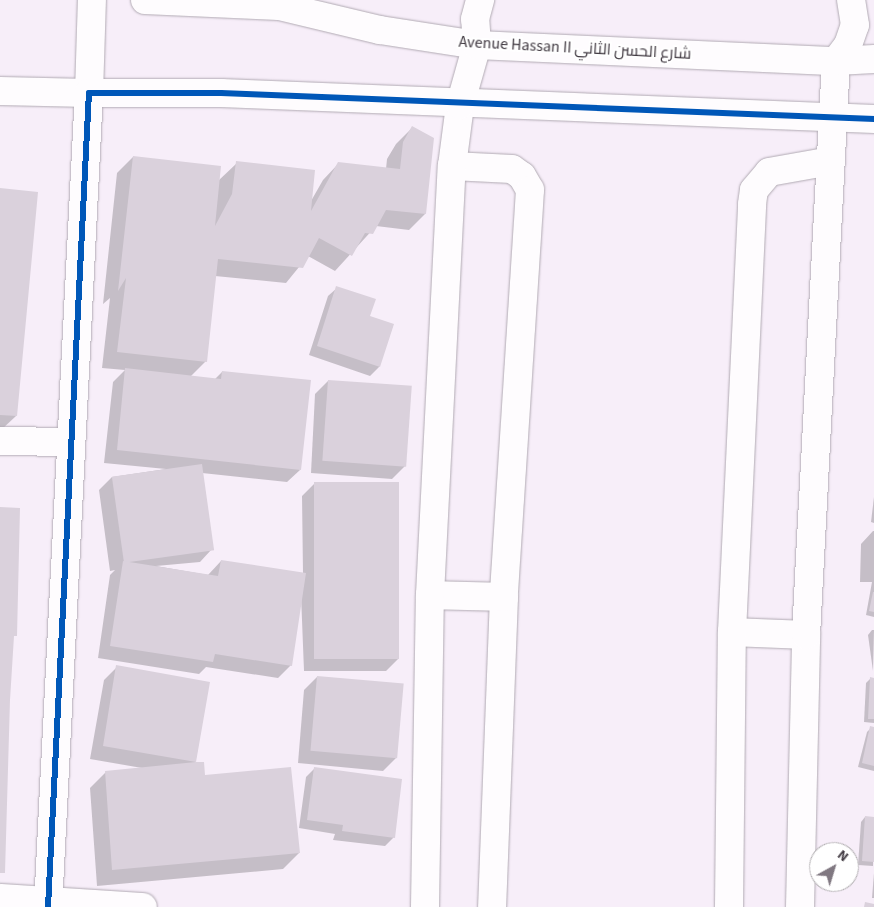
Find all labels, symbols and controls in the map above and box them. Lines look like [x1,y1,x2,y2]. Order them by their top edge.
street label: Avenue Hassan II شارع الحسن الثاني [458,32,692,64]
north arrow [809,842,859,892]
text: N [833,845,853,867]

